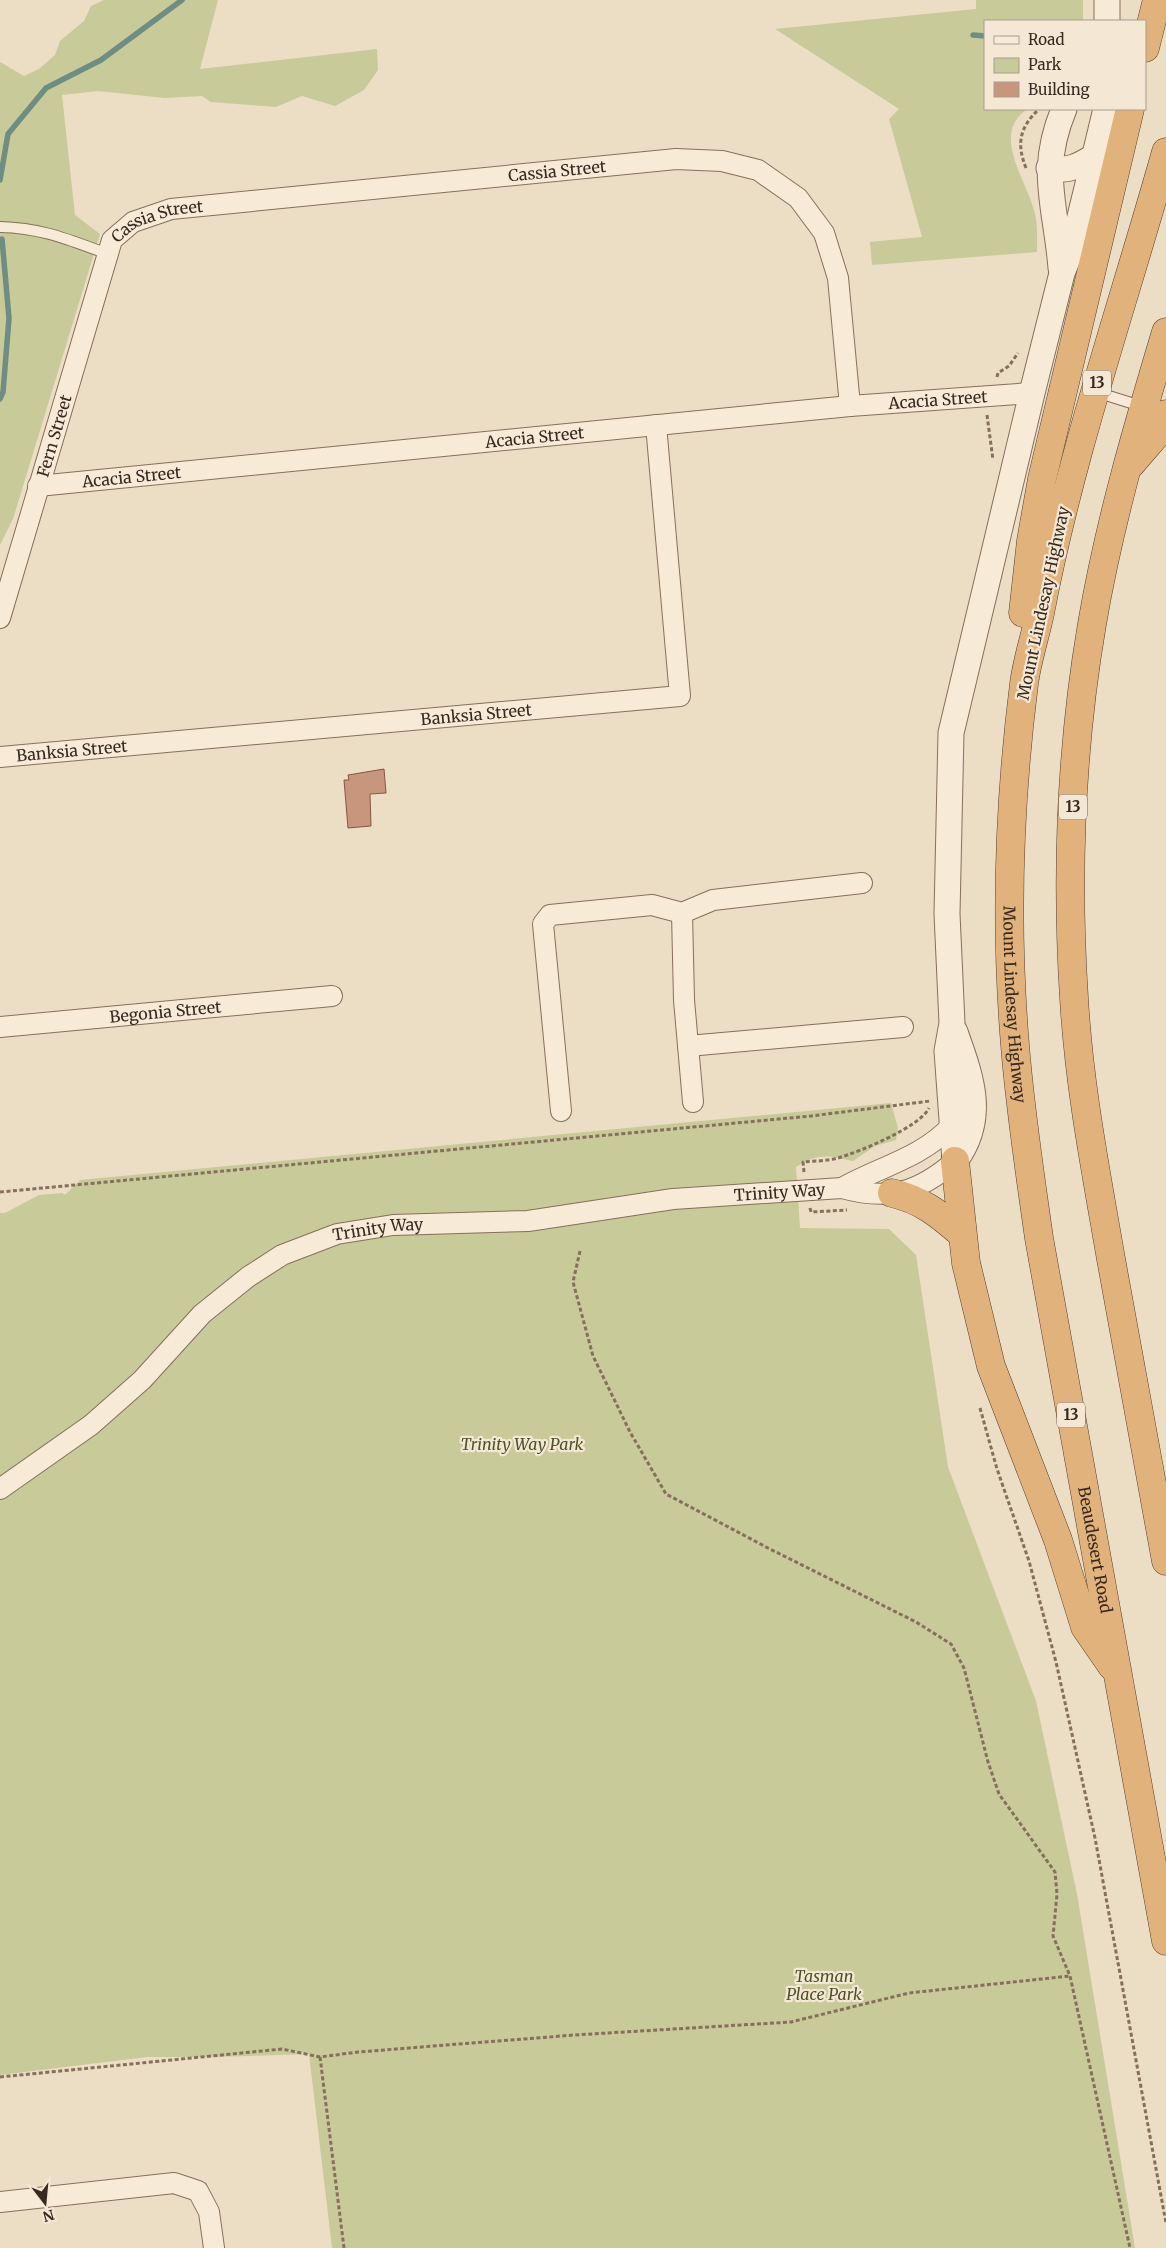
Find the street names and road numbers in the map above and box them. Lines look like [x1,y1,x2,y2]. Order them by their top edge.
street label: Cassia Street [507,156,608,186]
street label: Cassia Street [107,196,205,246]
road number: 13 [1083,370,1111,396]
street label: Acacia Street [887,386,989,413]
street label: Fern Street [32,392,76,479]
street label: Acacia Street [483,422,586,452]
street label: Acacia Street [80,462,183,492]
street label: Mount Lindesay Highway [1013,504,1073,702]
street label: Banksia Street [420,699,533,729]
street label: Banksia Street [15,736,129,766]
road number: 13 [1059,794,1087,820]
street label: Mount Lindesay Highway [999,906,1031,1105]
street label: Begonia Street [108,996,223,1027]
street label: Trinity Way [733,1179,826,1205]
street label: Trinity Way [331,1214,424,1245]
road number: 13 [1057,1402,1085,1428]
street label: Beaudesert Road [1074,1485,1117,1615]

